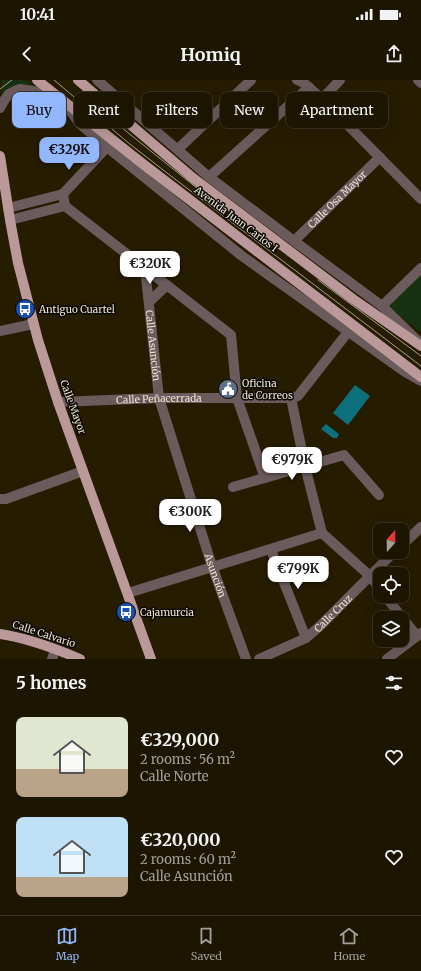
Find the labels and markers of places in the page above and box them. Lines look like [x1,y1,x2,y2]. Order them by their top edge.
pin: €329K [41,137,97,171]
pin: €320K [122,251,178,285]
bus stop icon: Antiguo Cuartel [14,298,36,320]
place label: Antiguo Cuartel [38,303,115,316]
place label: Oficina de Correos [242,377,293,402]
public building icon: Oficina de Correos [217,378,239,400]
pin: €979K [264,447,320,481]
pin: €300K [162,499,218,533]
pin: €799K [270,556,326,590]
bus stop icon: Cajamurcia [115,601,137,623]
place label: Cajamurcia [140,606,195,619]

